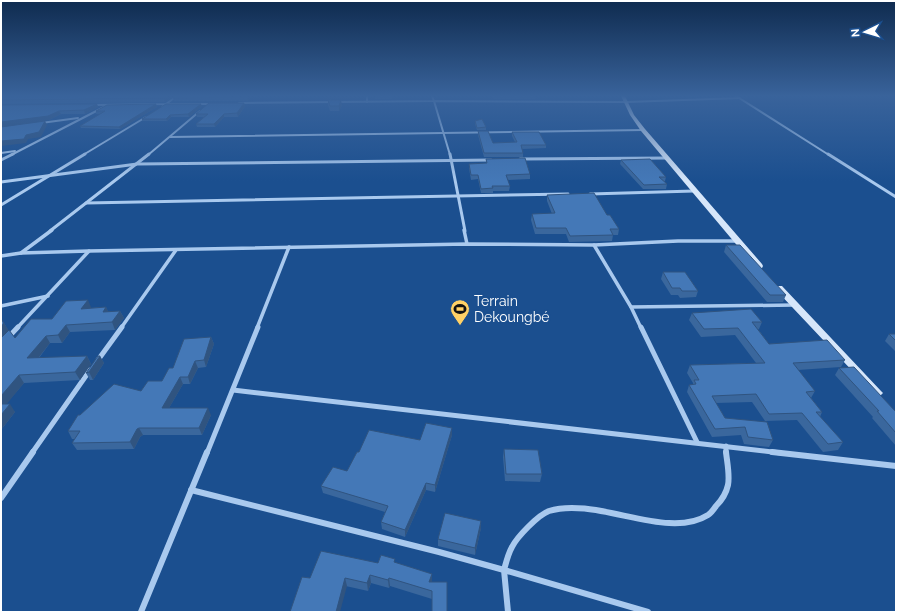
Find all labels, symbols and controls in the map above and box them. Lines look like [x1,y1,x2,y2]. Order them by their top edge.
north arrow [845,12,885,52]
text: N [849,28,862,38]
place label: Terrain Dekoungbé [474,293,550,325]
sports icon: Terrain Dekoungbé [449,298,471,326]

